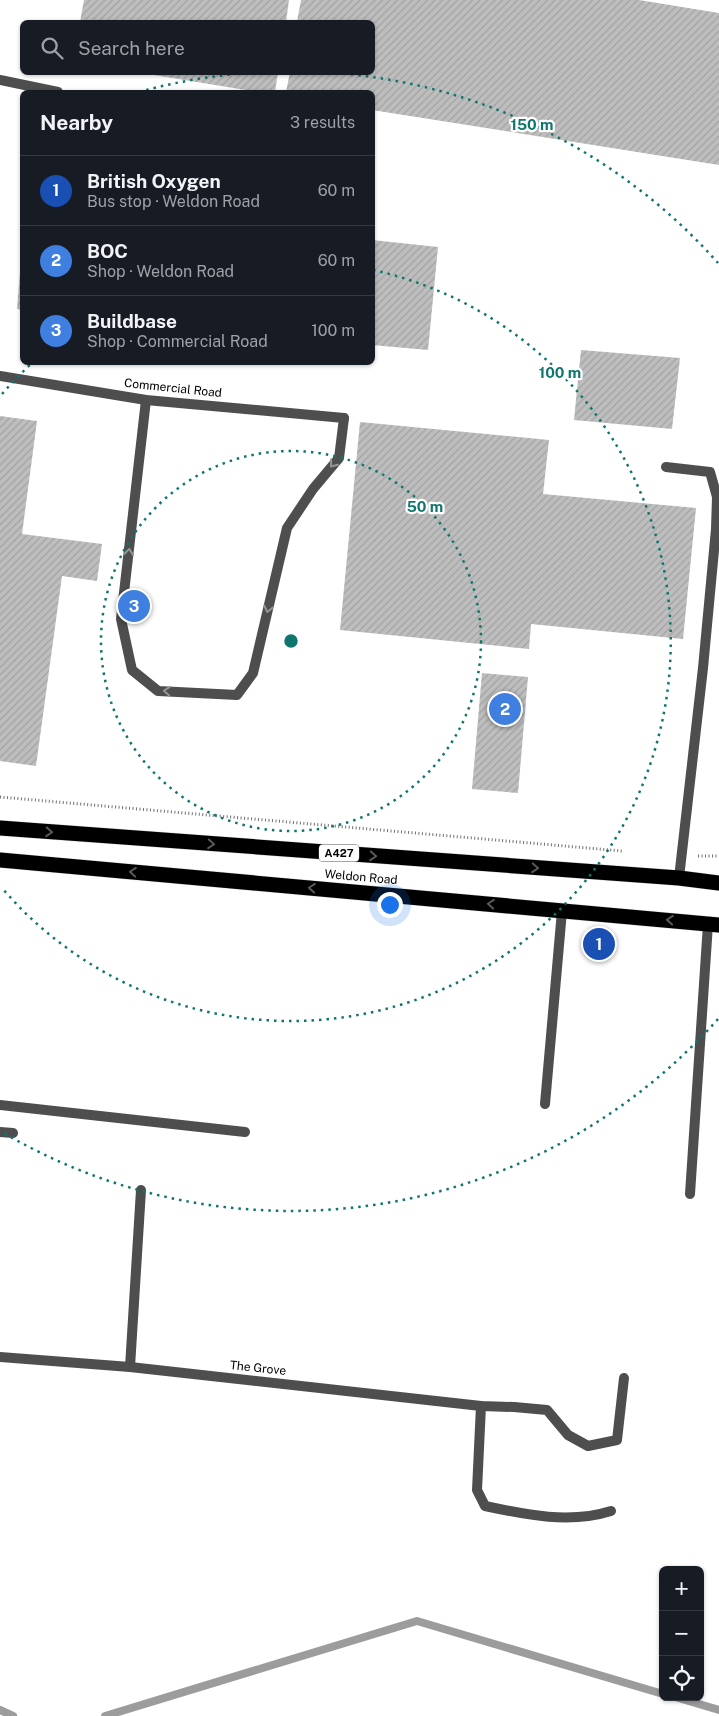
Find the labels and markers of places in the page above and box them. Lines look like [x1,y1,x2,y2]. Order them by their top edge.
pin: 3 [118,587,150,625]
centre of rings [282,632,300,650]
pin: 2 [489,690,521,728]
pin: 1 [583,925,615,963]

